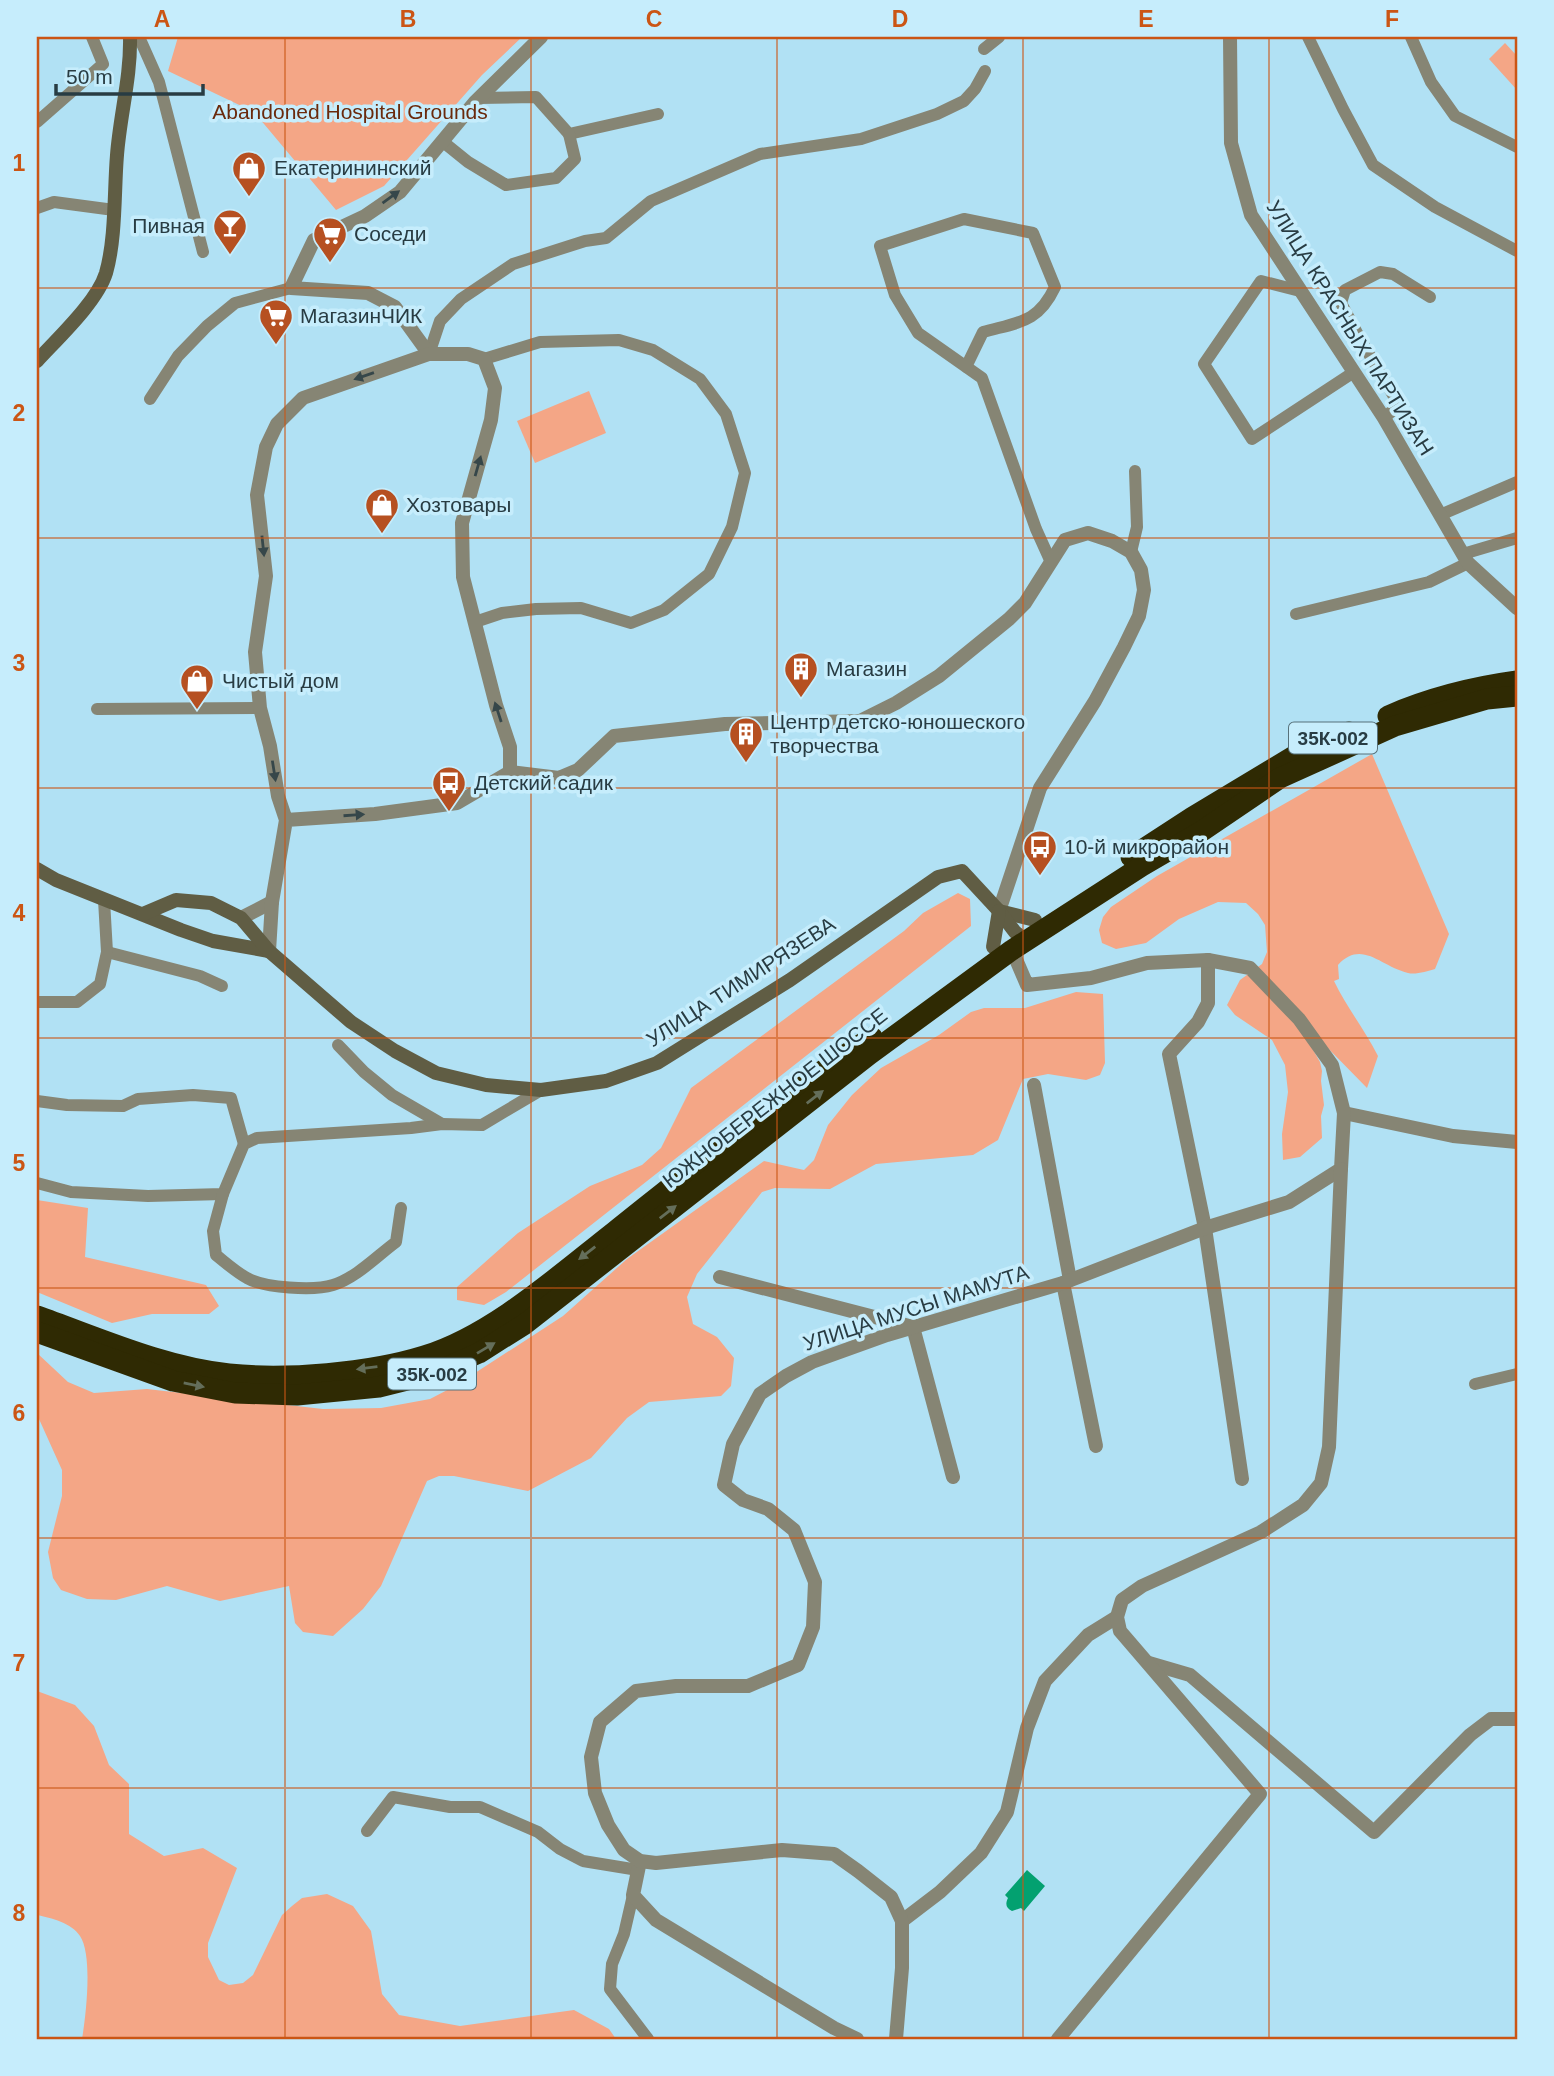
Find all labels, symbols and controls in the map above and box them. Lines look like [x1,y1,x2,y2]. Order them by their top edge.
text: A [154,6,170,32]
text: B [400,6,416,32]
text: C [646,6,662,32]
text: D [892,6,908,32]
text: E [1138,6,1154,32]
text: F [1385,6,1399,32]
scale bar [56,52,203,96]
text: 50 m [66,65,113,88]
park label: Abandoned Hospital Grounds [212,100,488,123]
shop icon: Екатерининский [230,149,268,198]
text: 1 [13,150,26,176]
place label: Екатерининский [274,156,431,179]
one-way arrow [382,190,400,205]
street label: УЛИЦА КРАСНЫХ ПАРТИЗАН [1262,196,1439,459]
bar icon: Пивная [211,207,249,256]
place label: Пивная [132,214,205,237]
supermarket icon: Соседи [311,215,349,264]
place label: Соседи [354,222,427,245]
supermarket icon: МагазинЧИК [257,297,295,346]
place label: МагазинЧИК [300,304,423,327]
one-way arrow [354,371,375,382]
text: 2 [13,400,25,426]
one-way arrow [473,455,484,477]
shop icon: Хозтовары [363,486,401,535]
place label: Хозтовары [406,493,511,516]
one-way arrow [257,535,268,557]
text: 3 [13,650,25,676]
building icon: Магазин [782,650,820,699]
place label: Магазин [826,657,907,680]
shop icon: Чистый дом [178,662,216,711]
place label: Чистый дом [222,669,339,692]
one-way arrow [492,701,503,722]
place label: Центр детско-юношеского творчества [770,710,1025,757]
building icon: Центр детско-юношеского творчества [727,715,765,764]
road number: 35К-002 [1289,722,1377,754]
one-way arrow [269,760,280,782]
bus stop icon: Детский садик [430,764,468,813]
place label: Детский садик [474,771,614,794]
one-way arrow [343,809,365,820]
bus stop icon: 10-й микрорайон [1021,828,1059,877]
place label: 10-й микрорайон [1064,835,1229,858]
text: 4 [13,900,26,926]
street label: УЛИЦА ТИМИРЯЗЕВА [642,912,839,1051]
street label: ЮЖНОБЕРЕЖНОЕ ШОССЕ [658,1003,891,1192]
one-way arrow [806,1089,824,1104]
text: 5 [13,1150,26,1176]
one-way arrow [659,1204,677,1219]
one-way arrow [578,1246,596,1261]
street label: УЛИЦА МУСЫ МАМУТА [800,1260,1032,1355]
one-way arrow [477,1341,496,1354]
road number: 35К-002 [388,1358,476,1390]
one-way arrow [355,1363,377,1374]
one-way arrow [183,1380,205,1391]
text: 6 [13,1400,25,1426]
text: 7 [13,1650,25,1676]
text: 8 [13,1900,26,1926]

